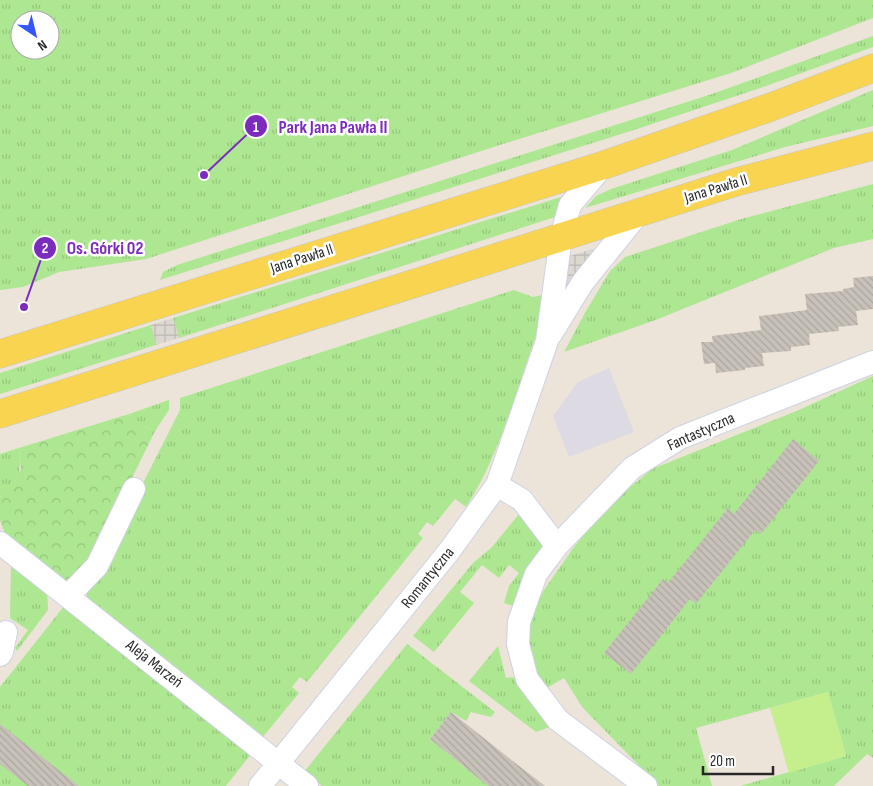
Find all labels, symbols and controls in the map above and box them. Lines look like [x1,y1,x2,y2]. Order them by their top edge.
north arrow [10,10,60,60]
text: N [34,36,50,54]
callout: Park Jana Pawła II [244,110,397,143]
text: Park Jana Pawła II [279,117,387,138]
text: 1 [253,118,259,137]
street label: Jana Pawła II [681,170,750,208]
callout: Os. Górki 02 [32,231,154,264]
text: Os. Górki 02 [67,238,143,259]
text: 2 [42,239,48,258]
street label: Jana Pawła II [267,240,336,278]
street label: Fantastyczna [664,409,738,455]
street label: Romantyczna [398,544,458,612]
street label: Aleja Marzeń [121,635,186,692]
scale bar [703,744,773,776]
text: 20 m [710,752,735,771]

